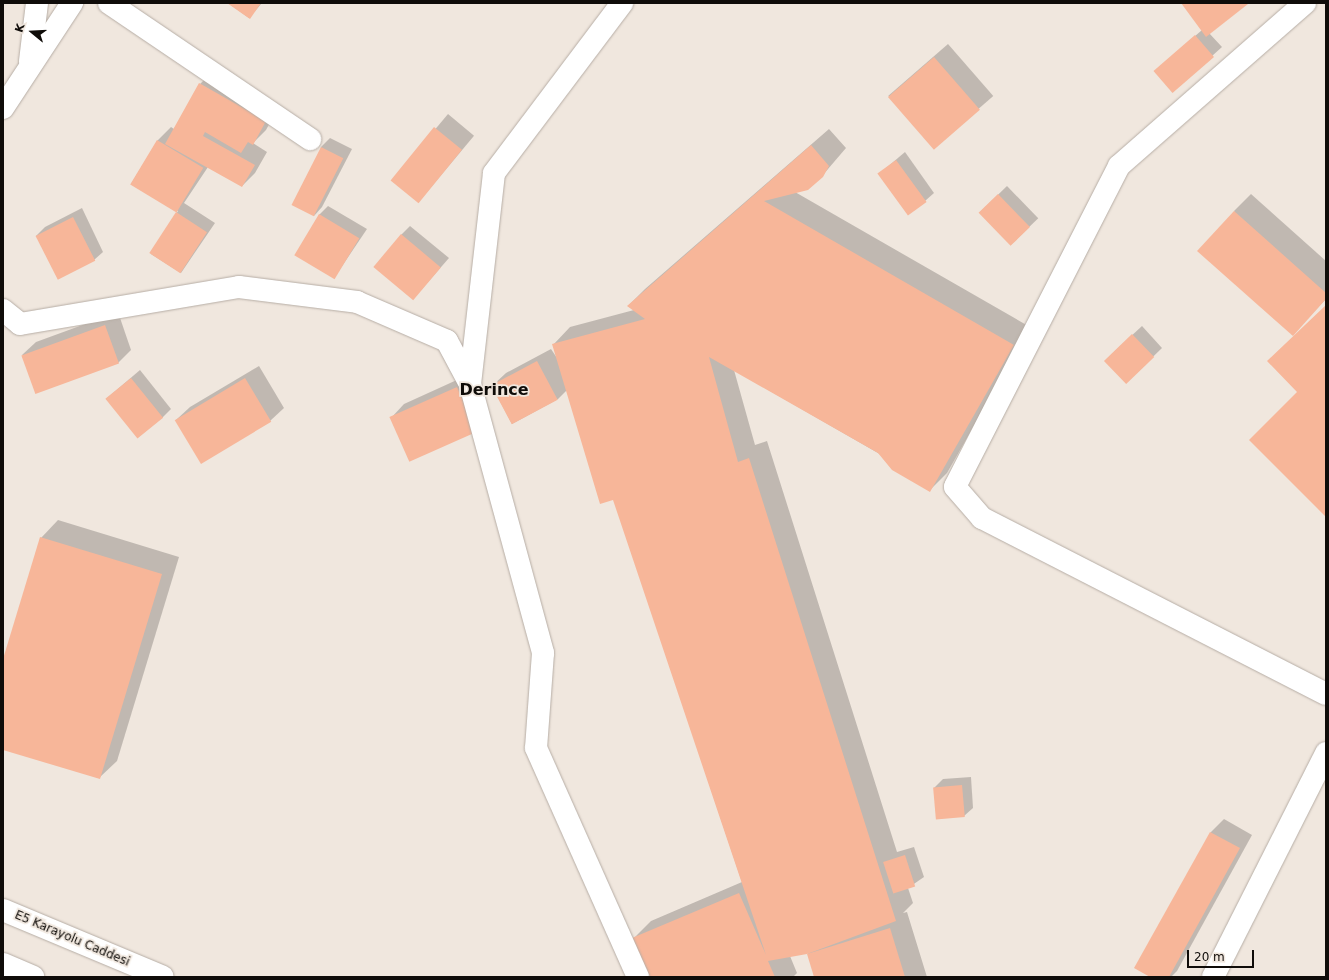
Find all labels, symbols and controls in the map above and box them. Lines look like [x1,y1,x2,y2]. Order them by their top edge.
north arrow [12,12,52,52]
text: K [13,22,28,34]
district label: Derince [459,380,529,400]
street label: E5 Karayolu Caddesi [12,908,132,970]
scale bar [1189,942,1256,968]
text: 20 m [1194,950,1225,964]

